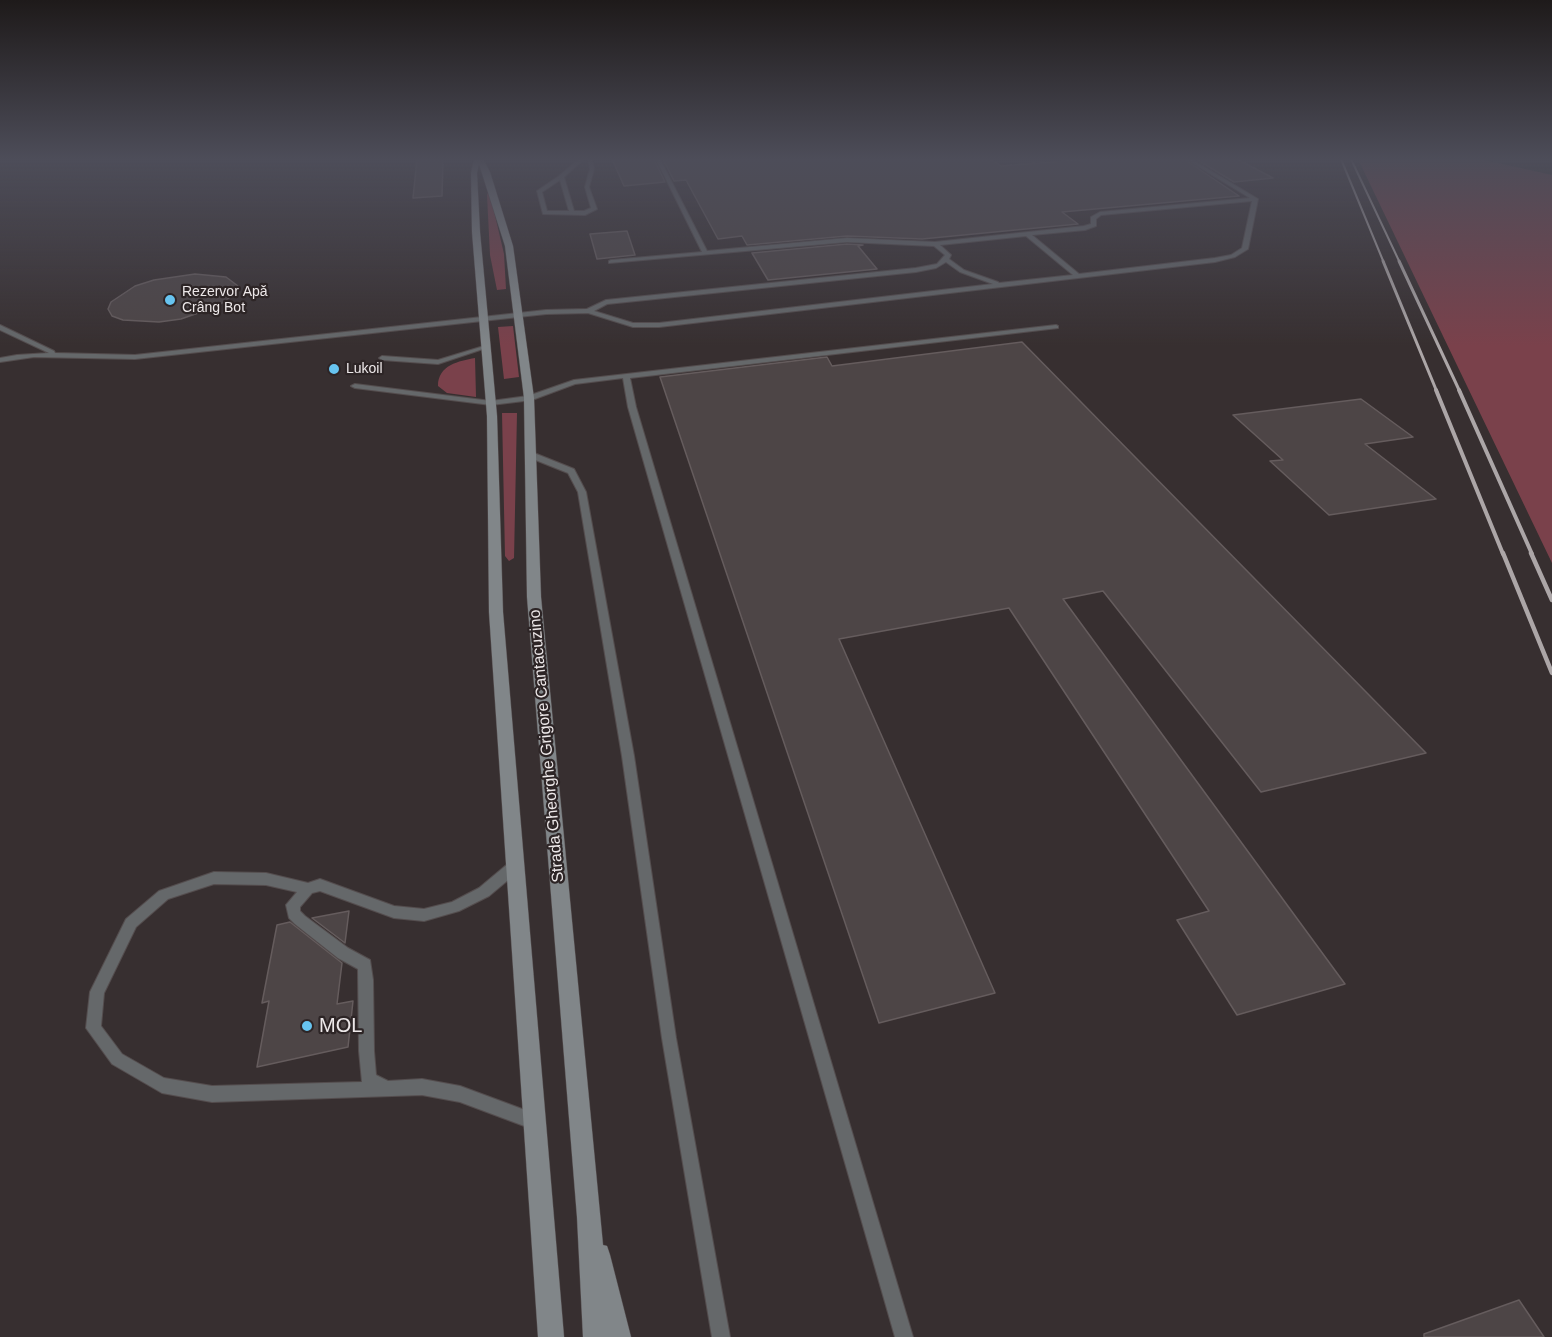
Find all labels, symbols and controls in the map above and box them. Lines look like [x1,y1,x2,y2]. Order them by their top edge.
place label: Rezervor Apă Crâng Bot [182,284,268,316]
marker: Rezervor Apă Crâng Bot [163,293,177,307]
place label: Lukoil [346,361,383,377]
marker: Lukoil [327,362,341,376]
street label: Strada Gheorghe Grigore Cantacuzino [525,609,569,883]
place label: MOL [319,1014,362,1038]
marker: MOL [300,1019,314,1033]

